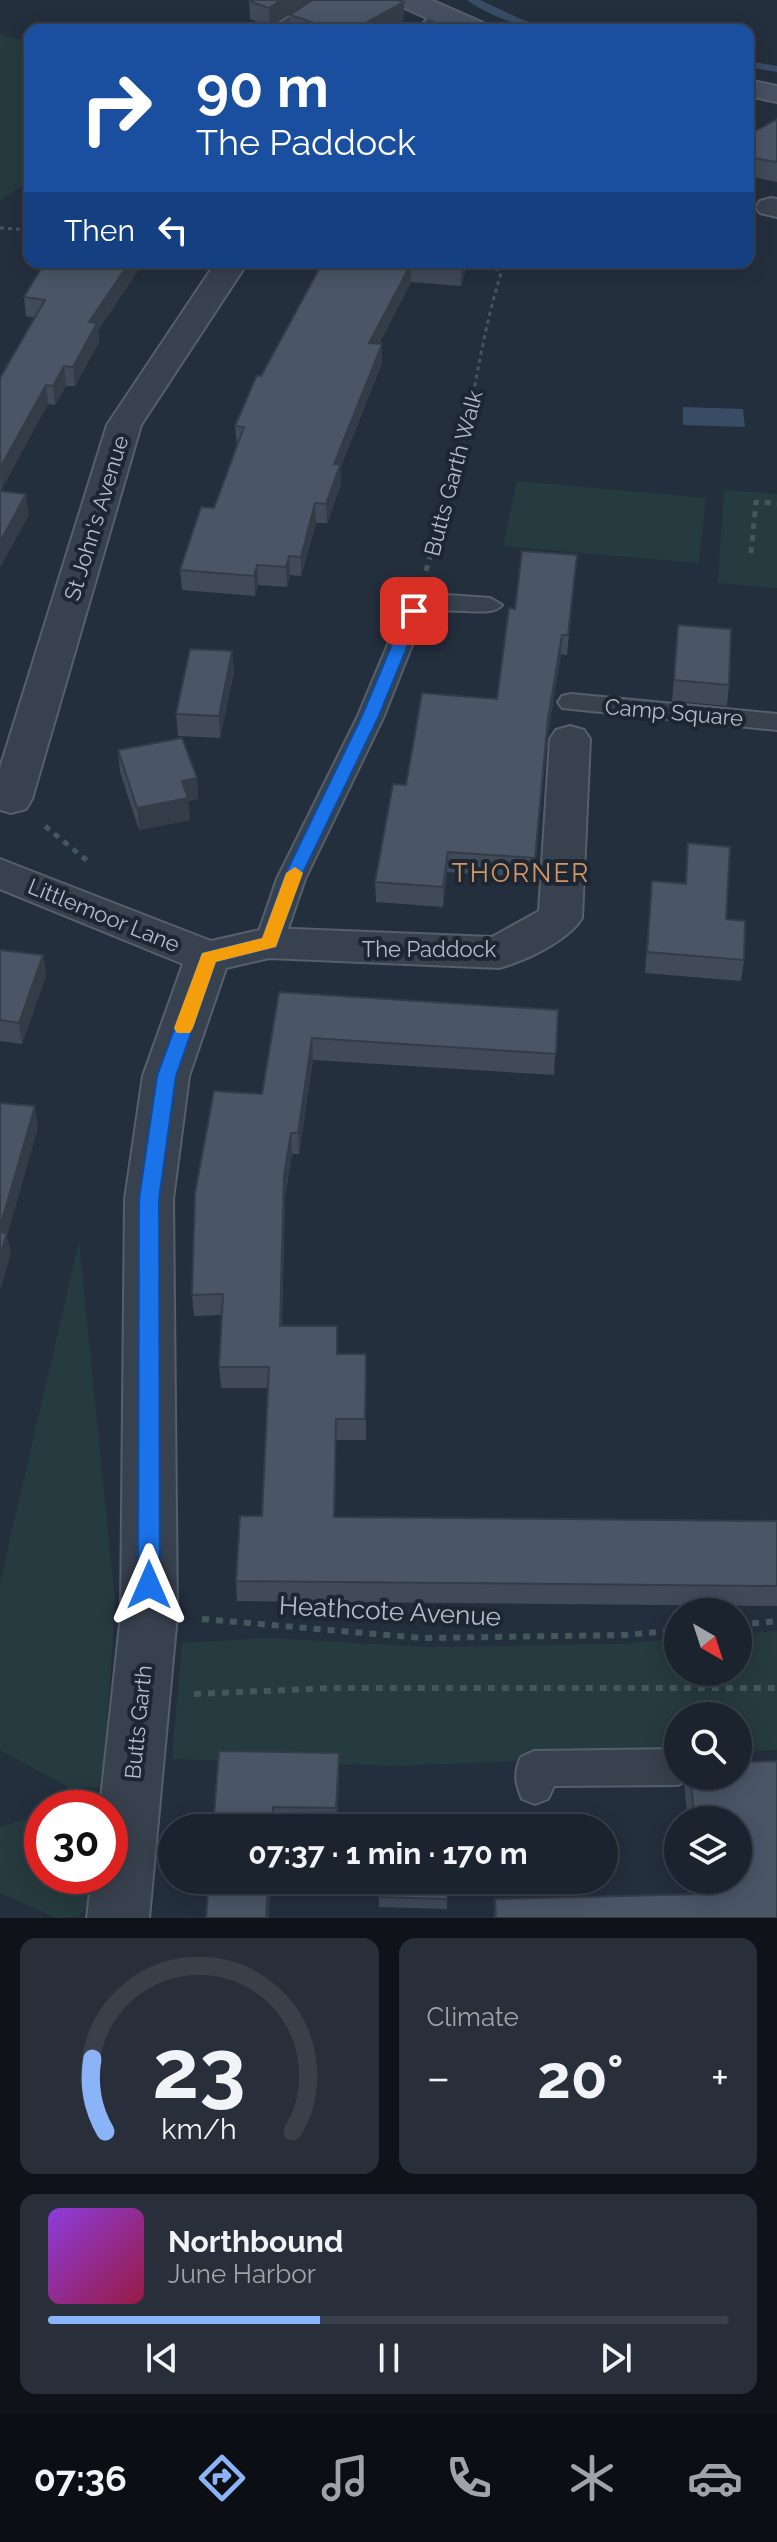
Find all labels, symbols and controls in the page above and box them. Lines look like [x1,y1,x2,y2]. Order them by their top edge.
text: 90 m [196,54,329,120]
icon: right [64,56,168,160]
text: The Paddock [196,121,416,163]
icon: left [151,208,195,252]
text: Then [64,213,135,248]
street label: Butts Garth Walk [418,387,488,559]
street label: St John's Avenue [59,432,134,604]
pin [380,577,448,645]
icon: arrive [392,589,436,633]
street label: Camp Square [604,693,744,731]
district label: THORNER [452,858,590,888]
street label: Littlemoor Lane [24,873,184,957]
street label: The Paddock [362,936,497,962]
position arrow [107,1543,191,1627]
street label: Heathcote Avenue [278,1590,502,1632]
north arrow [664,1598,752,1686]
map controls [664,1598,752,1894]
street label: Butts Garth [119,1664,157,1780]
button: search [664,1702,752,1790]
speed limit sign: 30 [24,1790,128,1894]
button: layers [664,1806,752,1894]
text: 07:37 · 1 min · 170 m [248,1836,528,1871]
text: Climate [427,2002,519,2032]
text: 23 [153,2020,246,2117]
text: 20° [537,2042,624,2112]
text: − [427,2052,450,2103]
text: + [711,2052,729,2103]
text: km/h [162,2112,237,2146]
text: Northbound [168,2224,343,2259]
text: June Harbor [168,2259,316,2289]
icon: previous [140,2336,184,2380]
icon: pause [367,2336,411,2380]
icon: next [594,2336,638,2380]
icon: directions [194,2450,250,2506]
icon: music [317,2450,373,2506]
icon: phone [441,2450,497,2506]
icon: climate [564,2450,620,2506]
icon: car [687,2450,743,2506]
text: 07:36 [34,2457,127,2499]

